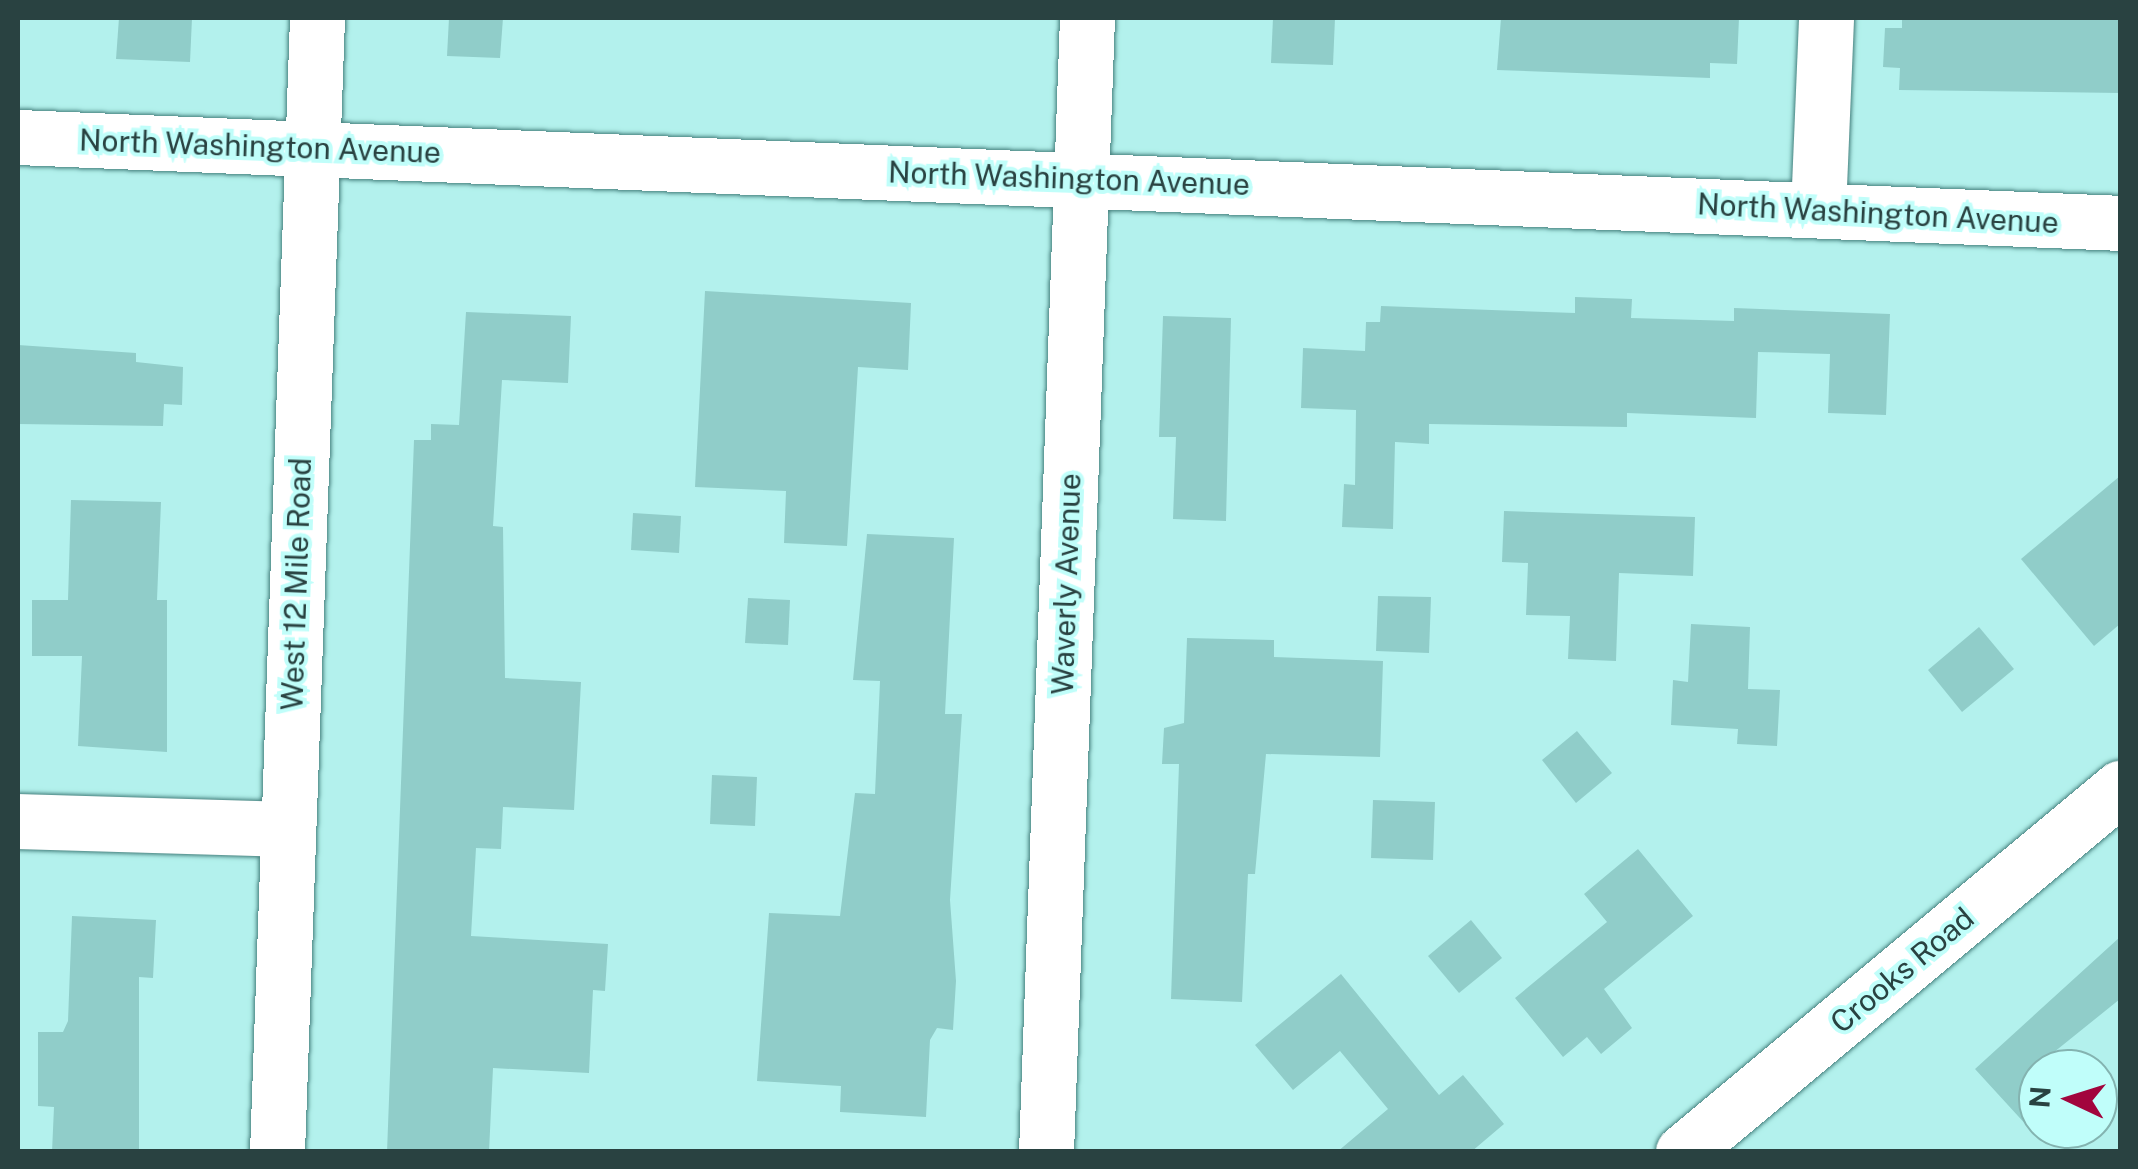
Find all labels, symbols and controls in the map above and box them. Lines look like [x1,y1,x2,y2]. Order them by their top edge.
street label: North Washington Avenue [78,122,442,170]
street label: North Washington Avenue [887,154,1251,202]
street label: North Washington Avenue [1696,186,2060,240]
street label: West 12 Mile Road [274,457,318,711]
street label: Waverly Avenue [1044,473,1088,695]
street label: Crooks Road [1823,900,1981,1040]
north arrow [2018,1049,2118,1149]
text: N [2022,1085,2057,1109]

